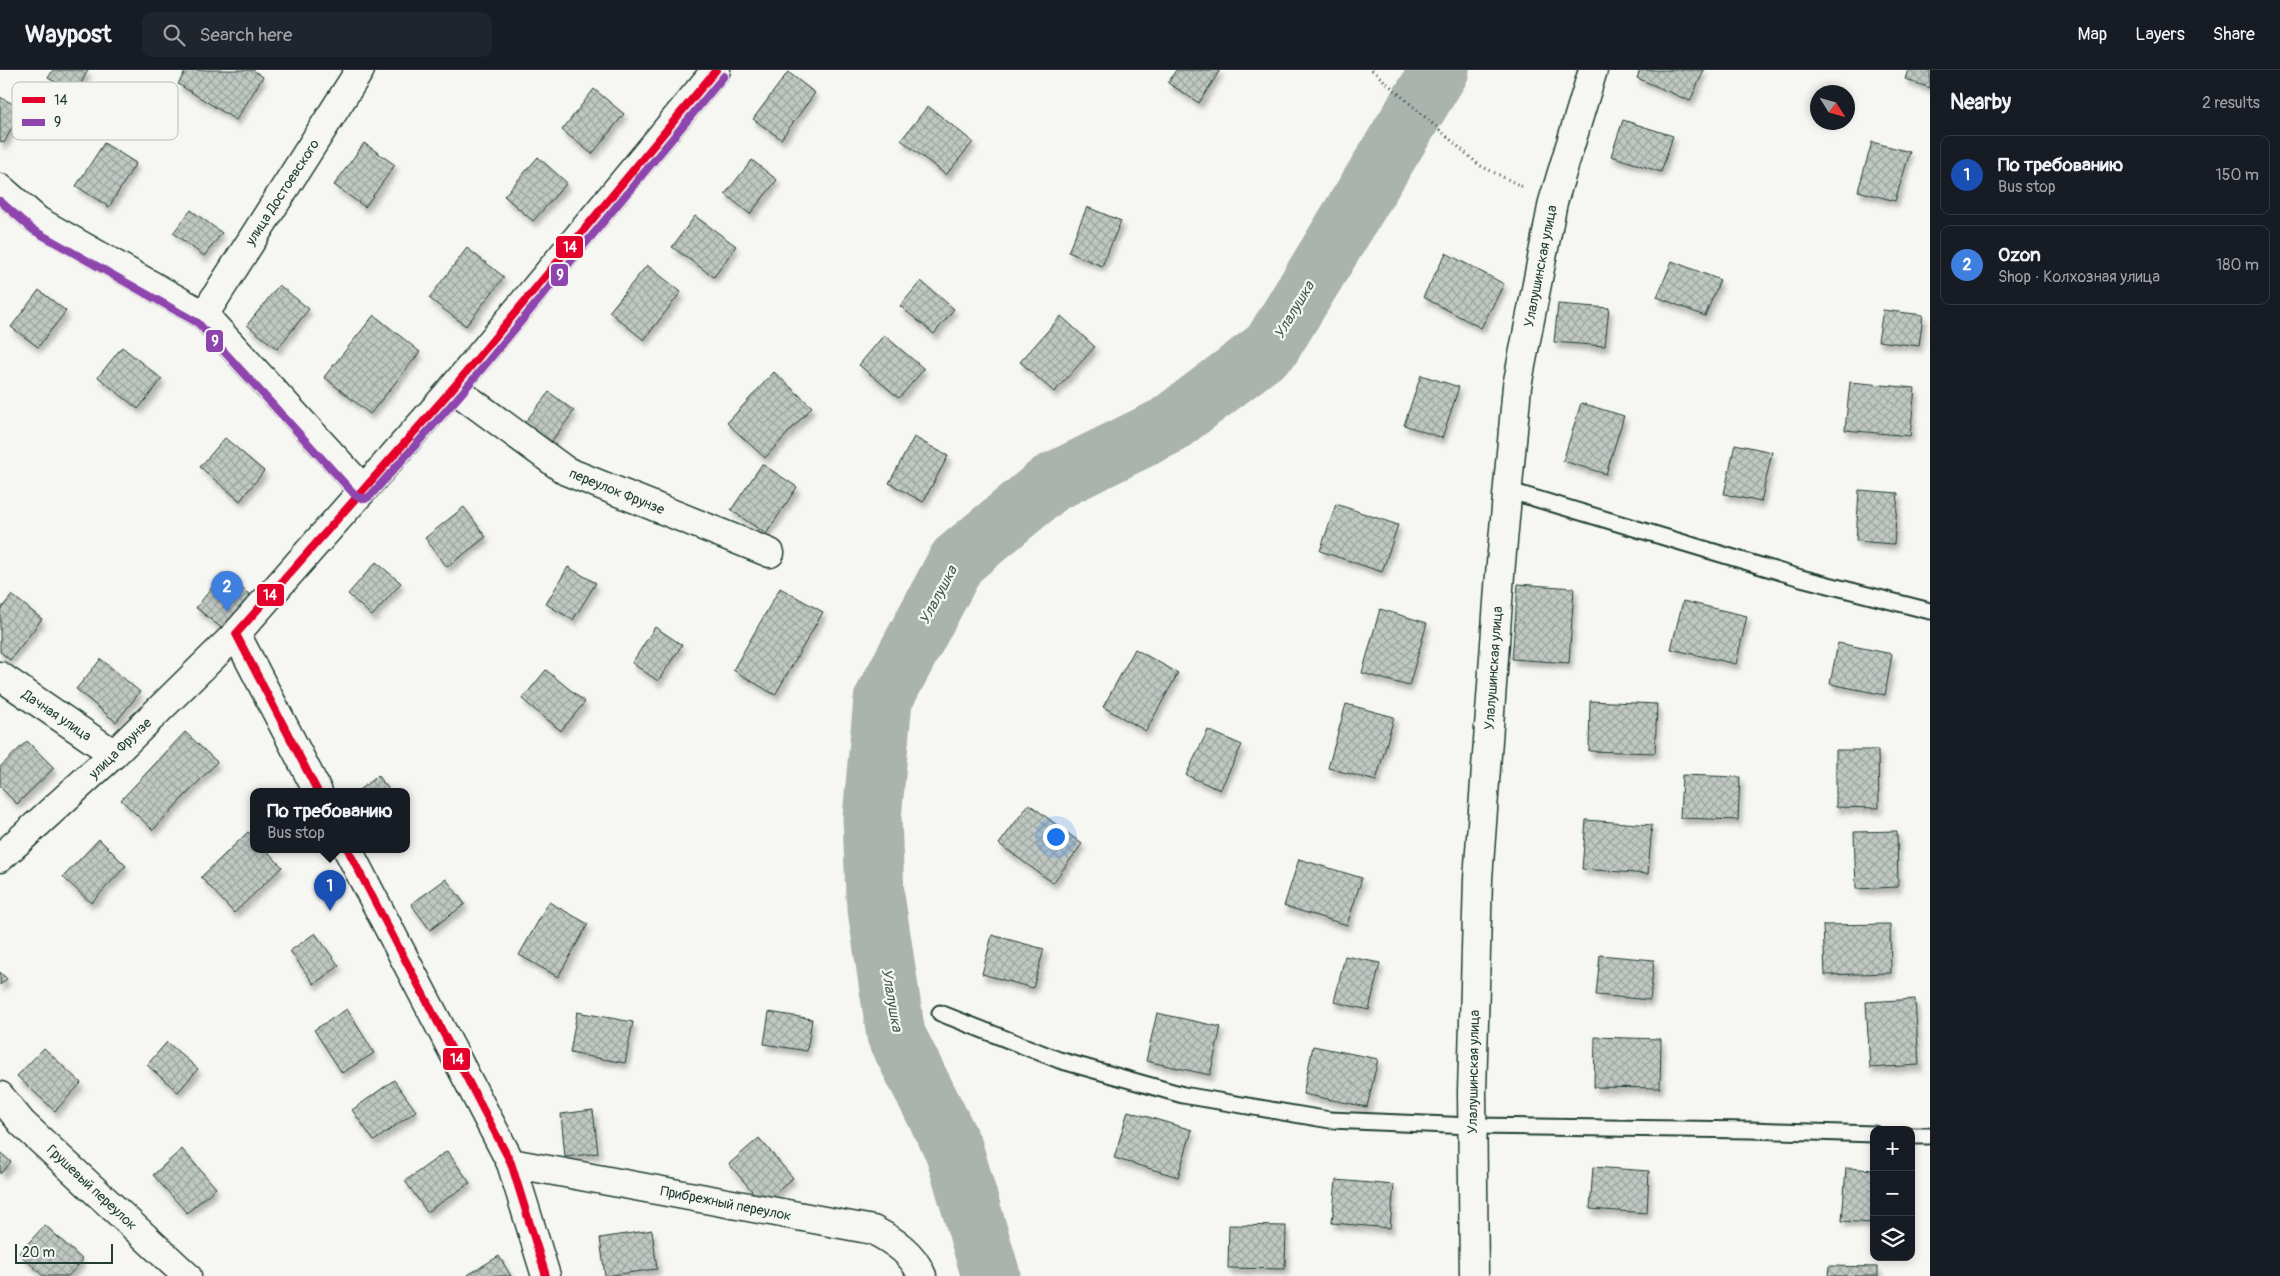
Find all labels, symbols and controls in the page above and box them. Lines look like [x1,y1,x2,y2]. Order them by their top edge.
search box [142,12,492,57]
text: Waypost [25,20,112,49]
icon: search [160,21,188,49]
text: Search here [200,23,292,47]
text: Map [2078,23,2107,46]
text: Layers [2135,23,2185,46]
text: Share [2213,23,2255,46]
legend [12,82,178,140]
north arrow [1810,85,1855,130]
text: Nearby [1950,89,2011,116]
text: 14 [54,92,68,109]
text: 2 results [2202,93,2260,113]
text: 9 [54,114,61,131]
street label: улица Достоевского [241,136,323,249]
text: По требованию [1998,153,2124,177]
text: 1 [1964,165,1970,185]
text: 150 m [2215,165,2259,185]
text: Bus stop [1998,177,2056,197]
street label: Улалушинская улица [1520,204,1561,329]
line badge: 14 [555,235,584,259]
text: 14 [563,239,578,256]
text: Ozon [1998,243,2041,267]
text: 2 [1963,255,1971,275]
text: 180 m [2216,255,2259,275]
line badge: 9 [550,263,569,287]
text: 9 [556,267,564,284]
text: Shop · Колхозная улица [1998,267,2160,287]
water label: Улалушка [1270,277,1319,342]
line badge: 9 [205,329,224,353]
text: 9 [211,333,219,350]
street label: переулок Фрунзе [567,465,667,518]
water label: Улалушка [915,562,962,628]
pin: 2 [211,571,243,612]
line badge: 14 [256,583,285,607]
text: 14 [263,587,278,604]
street label: Улалушинская улица [1481,606,1506,731]
street label: Дачная улица [18,685,95,745]
street label: улица Фрунзе [85,714,155,783]
popup [250,788,410,853]
text: По требованию [267,799,393,823]
text: Bus stop [267,823,325,843]
your location [1043,824,1069,850]
pin: 1 [314,870,346,911]
water label: Улалушка [877,967,907,1034]
street label: Улалушинская улица [1464,1010,1483,1134]
line badge: 14 [442,1047,471,1071]
text: 14 [450,1051,465,1068]
map controls [1870,1126,1915,1261]
button: + [1870,1126,1915,1171]
street label: Грушевый переулок [43,1141,140,1234]
button: − [1870,1171,1915,1216]
street label: Прибрежный переулок [659,1182,793,1225]
button: layers [1870,1216,1915,1261]
scale bar [15,1241,112,1264]
text: 20 m [22,1244,55,1261]

